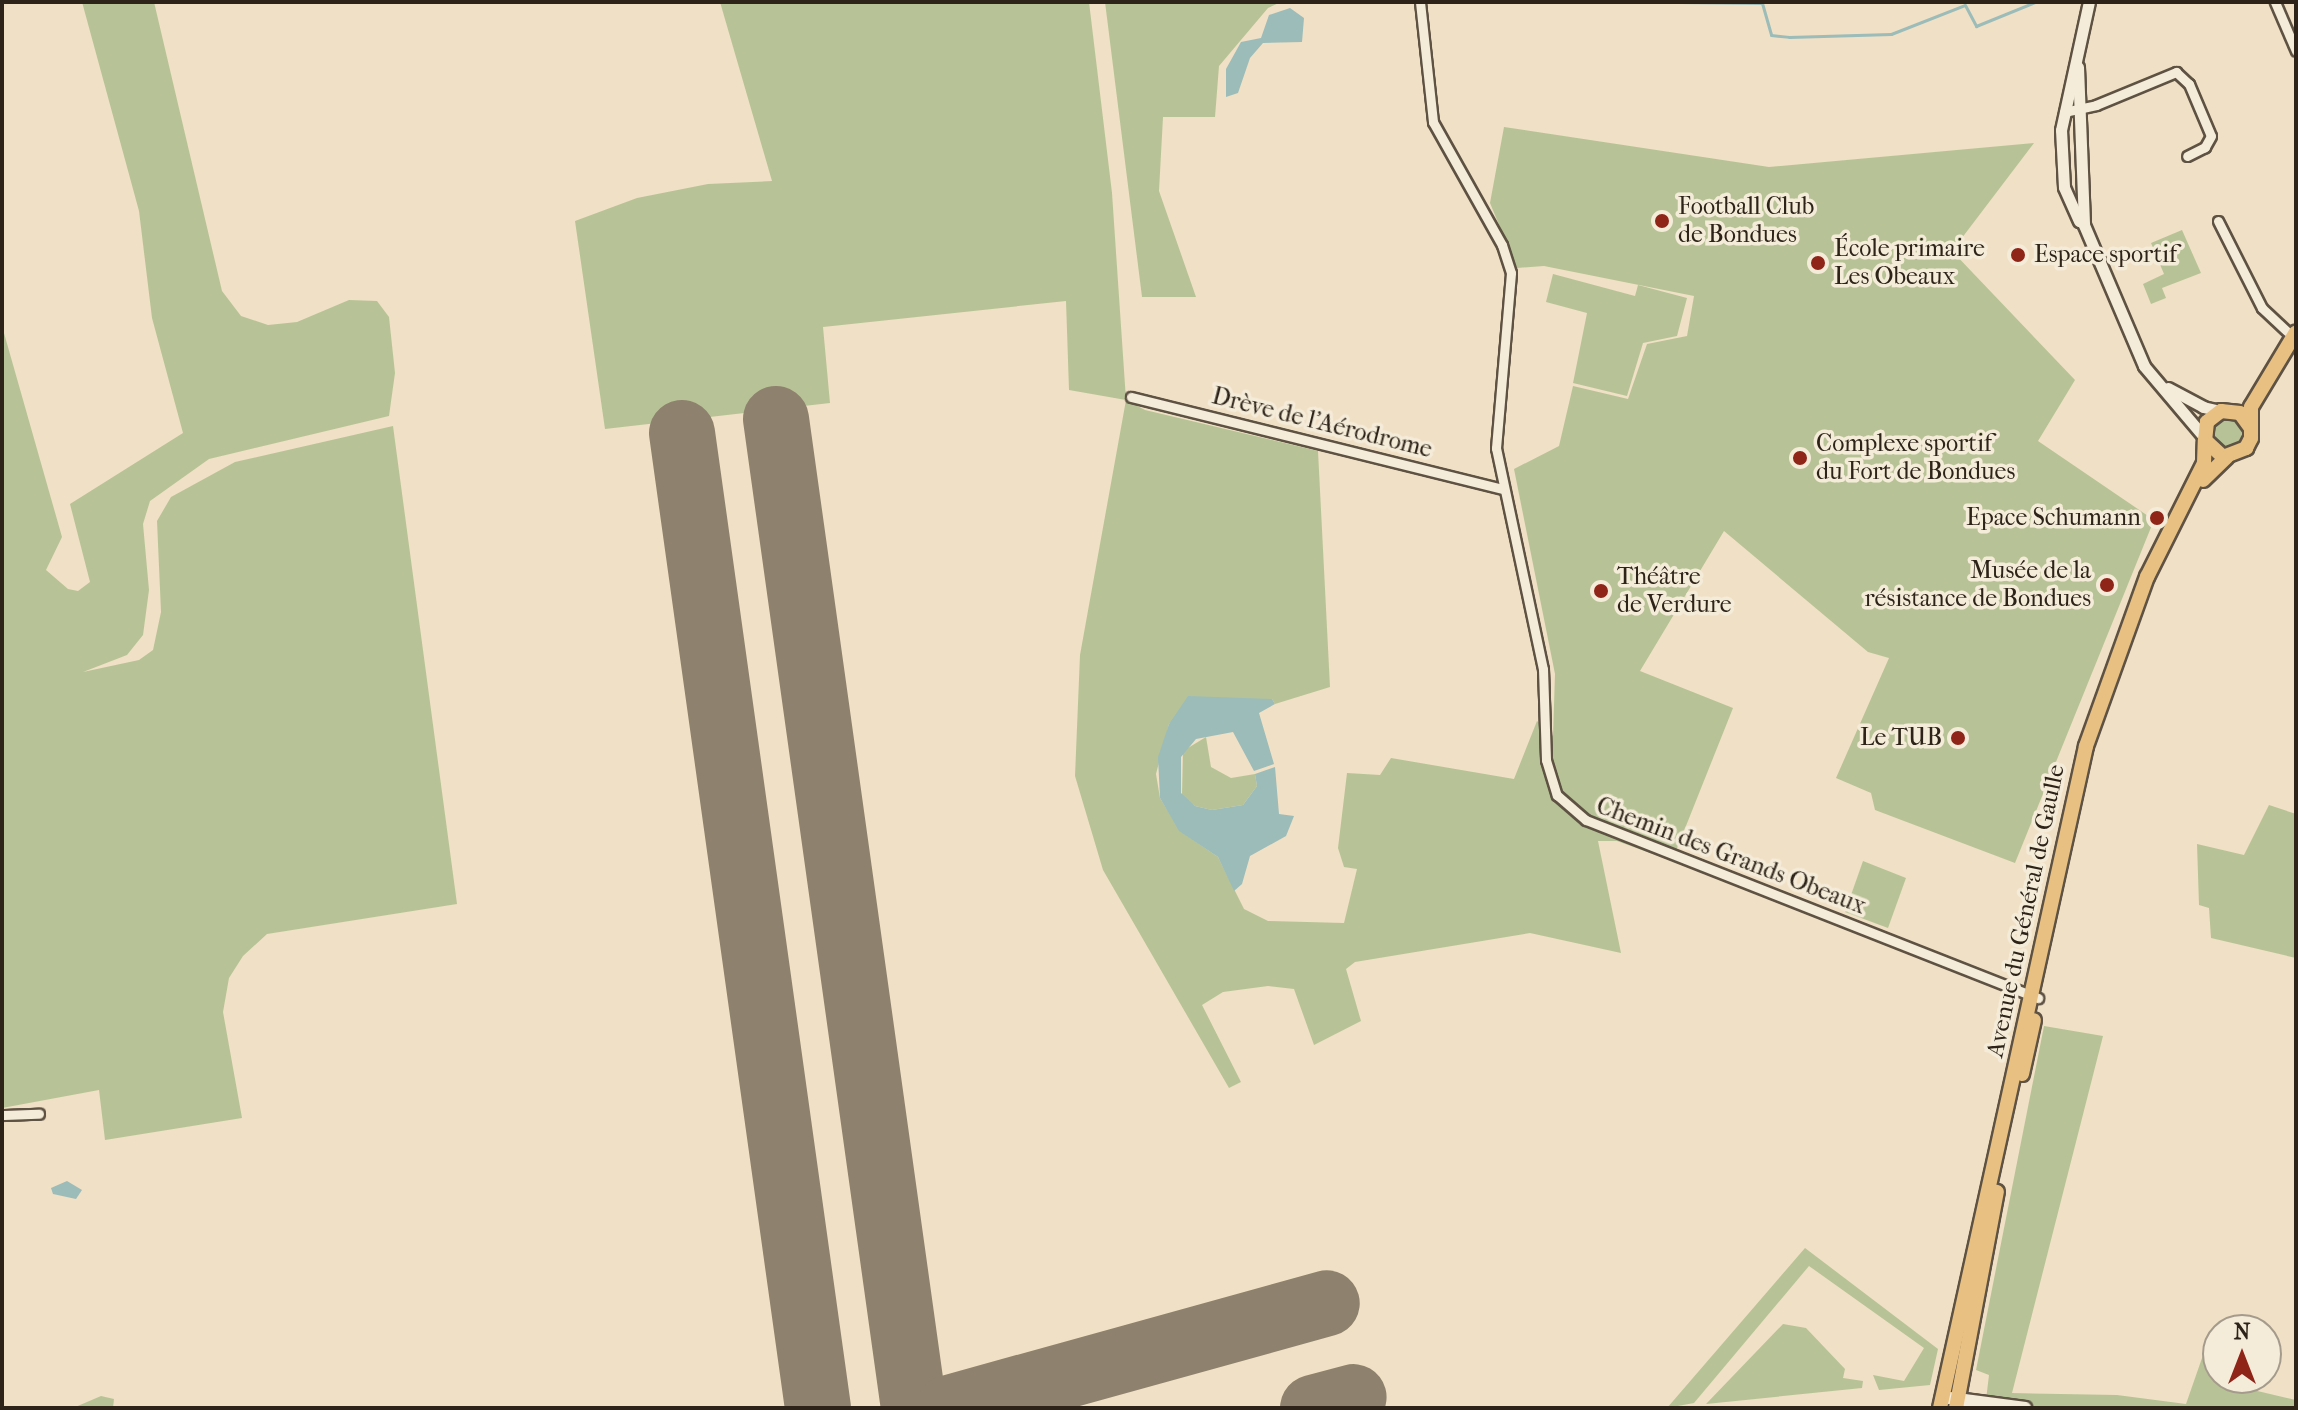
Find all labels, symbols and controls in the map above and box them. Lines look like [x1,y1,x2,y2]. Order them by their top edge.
place label: Football Club de Bondues [1678,193,1814,249]
marker: Football Club de Bondues [1653,212,1671,230]
place label: École primaire Les Obeaux [1834,235,1985,291]
place label: Espace sportif [2034,241,2177,269]
marker: Espace sportif [2009,246,2027,264]
marker: École primaire Les Obeaux [1809,254,1827,272]
street label: Drève de l'Aérodrome [1209,382,1435,464]
place label: Complexe sportif du Fort de Bondues [1816,430,2015,486]
marker: Complexe sportif du Fort de Bondues [1791,449,1809,467]
place label: Epace Schumann [1966,504,2141,532]
marker: Epace Schumann [2148,509,2166,527]
place label: Musée de la résistance de Bondues [1864,557,2091,613]
place label: Théâtre de Verdure [1617,563,1732,619]
marker: Musée de la résistance de Bondues [2098,576,2116,594]
marker: Théâtre de Verdure [1592,582,1610,600]
place label: Le TUB [1860,724,1942,752]
marker: Le TUB [1949,729,1967,747]
street label: Avenue du Général de Gaulle [1981,762,2071,1060]
street label: Chemin des Grands Obeaux [1592,791,1870,921]
north arrow [2202,1314,2282,1394]
text: N [2234,1319,2250,1345]

